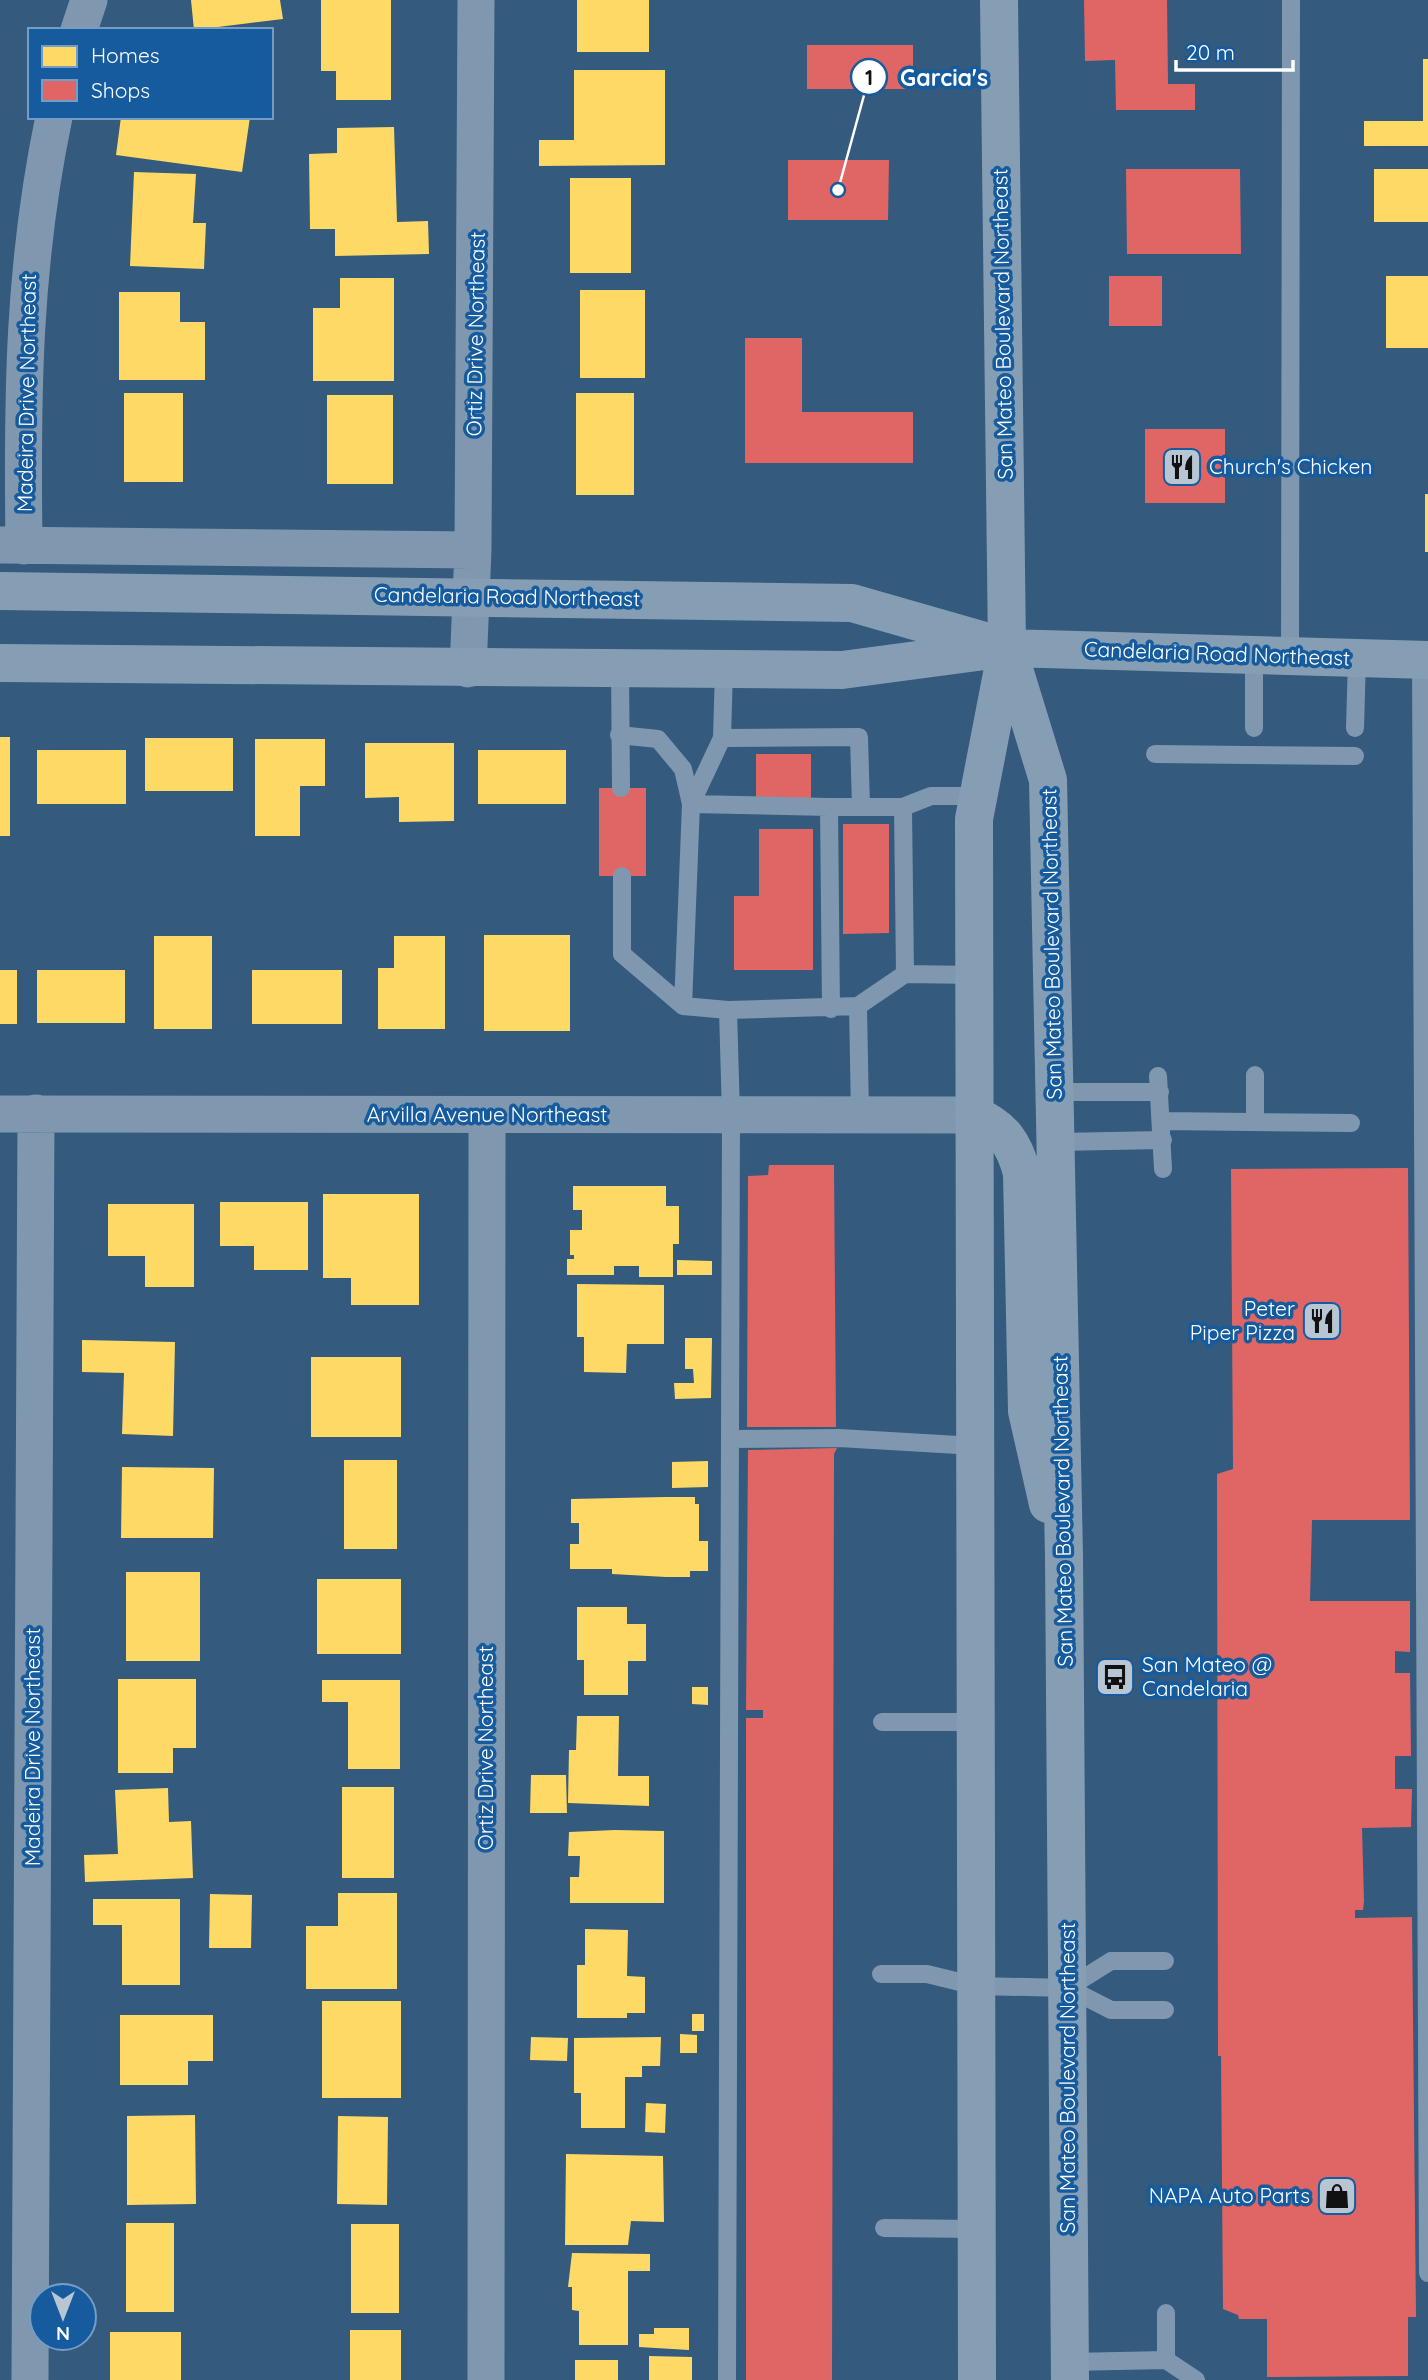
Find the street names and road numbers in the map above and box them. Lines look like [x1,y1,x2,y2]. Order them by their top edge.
street label: San Mateo Boulevard Northeast [986,168,1018,480]
street label: Ortiz Drive Northeast [460,231,490,436]
street label: Madeira Drive Northeast [11,274,41,512]
street label: Candelaria Road Northeast [374,581,640,611]
street label: Candelaria Road Northeast [1083,635,1351,671]
street label: San Mateo Boulevard Northeast [1035,788,1067,1100]
street label: Arvilla Avenue Northeast [367,1101,607,1127]
street label: San Mateo Boulevard Northeast [1046,1355,1078,1667]
street label: Madeira Drive Northeast [19,1628,45,1866]
street label: Ortiz Drive Northeast [472,1646,498,1850]
street label: San Mateo Boulevard Northeast [1054,1922,1080,2234]

